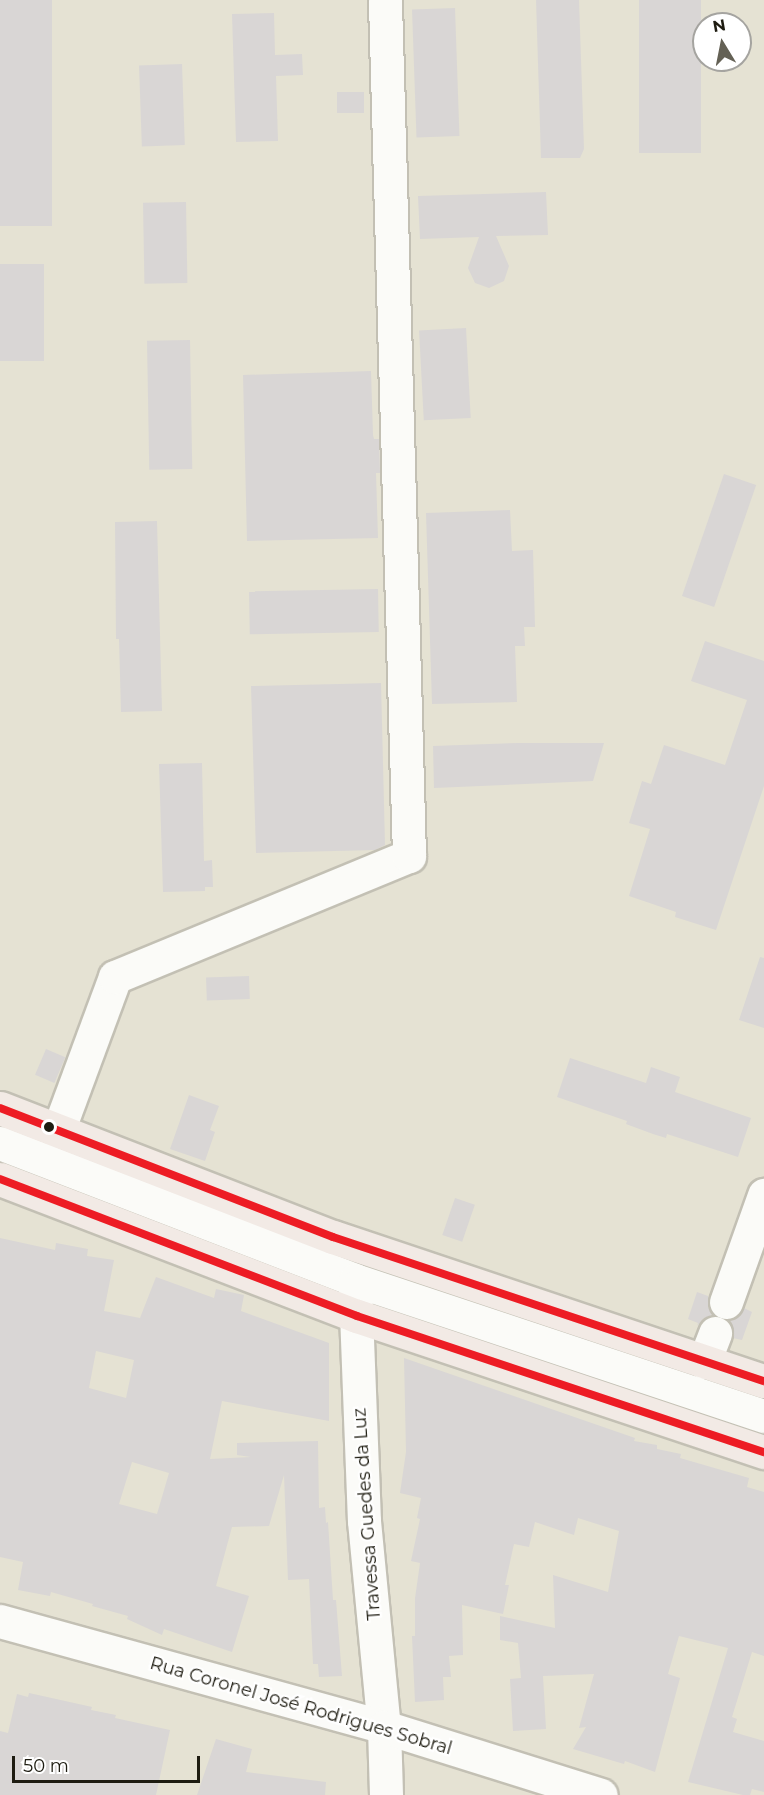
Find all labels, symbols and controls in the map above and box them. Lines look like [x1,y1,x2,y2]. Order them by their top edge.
north arrow [692,12,752,72]
text: N [711,15,727,36]
unlabelled marker [43,1121,55,1133]
street label: Travessa Guedes da Luz [349,1407,385,1621]
street label: Rua Coronel José Rodrigues Sobral [147,1652,455,1760]
scale bar [15,1744,202,1782]
text: 50 m [23,1755,69,1777]

